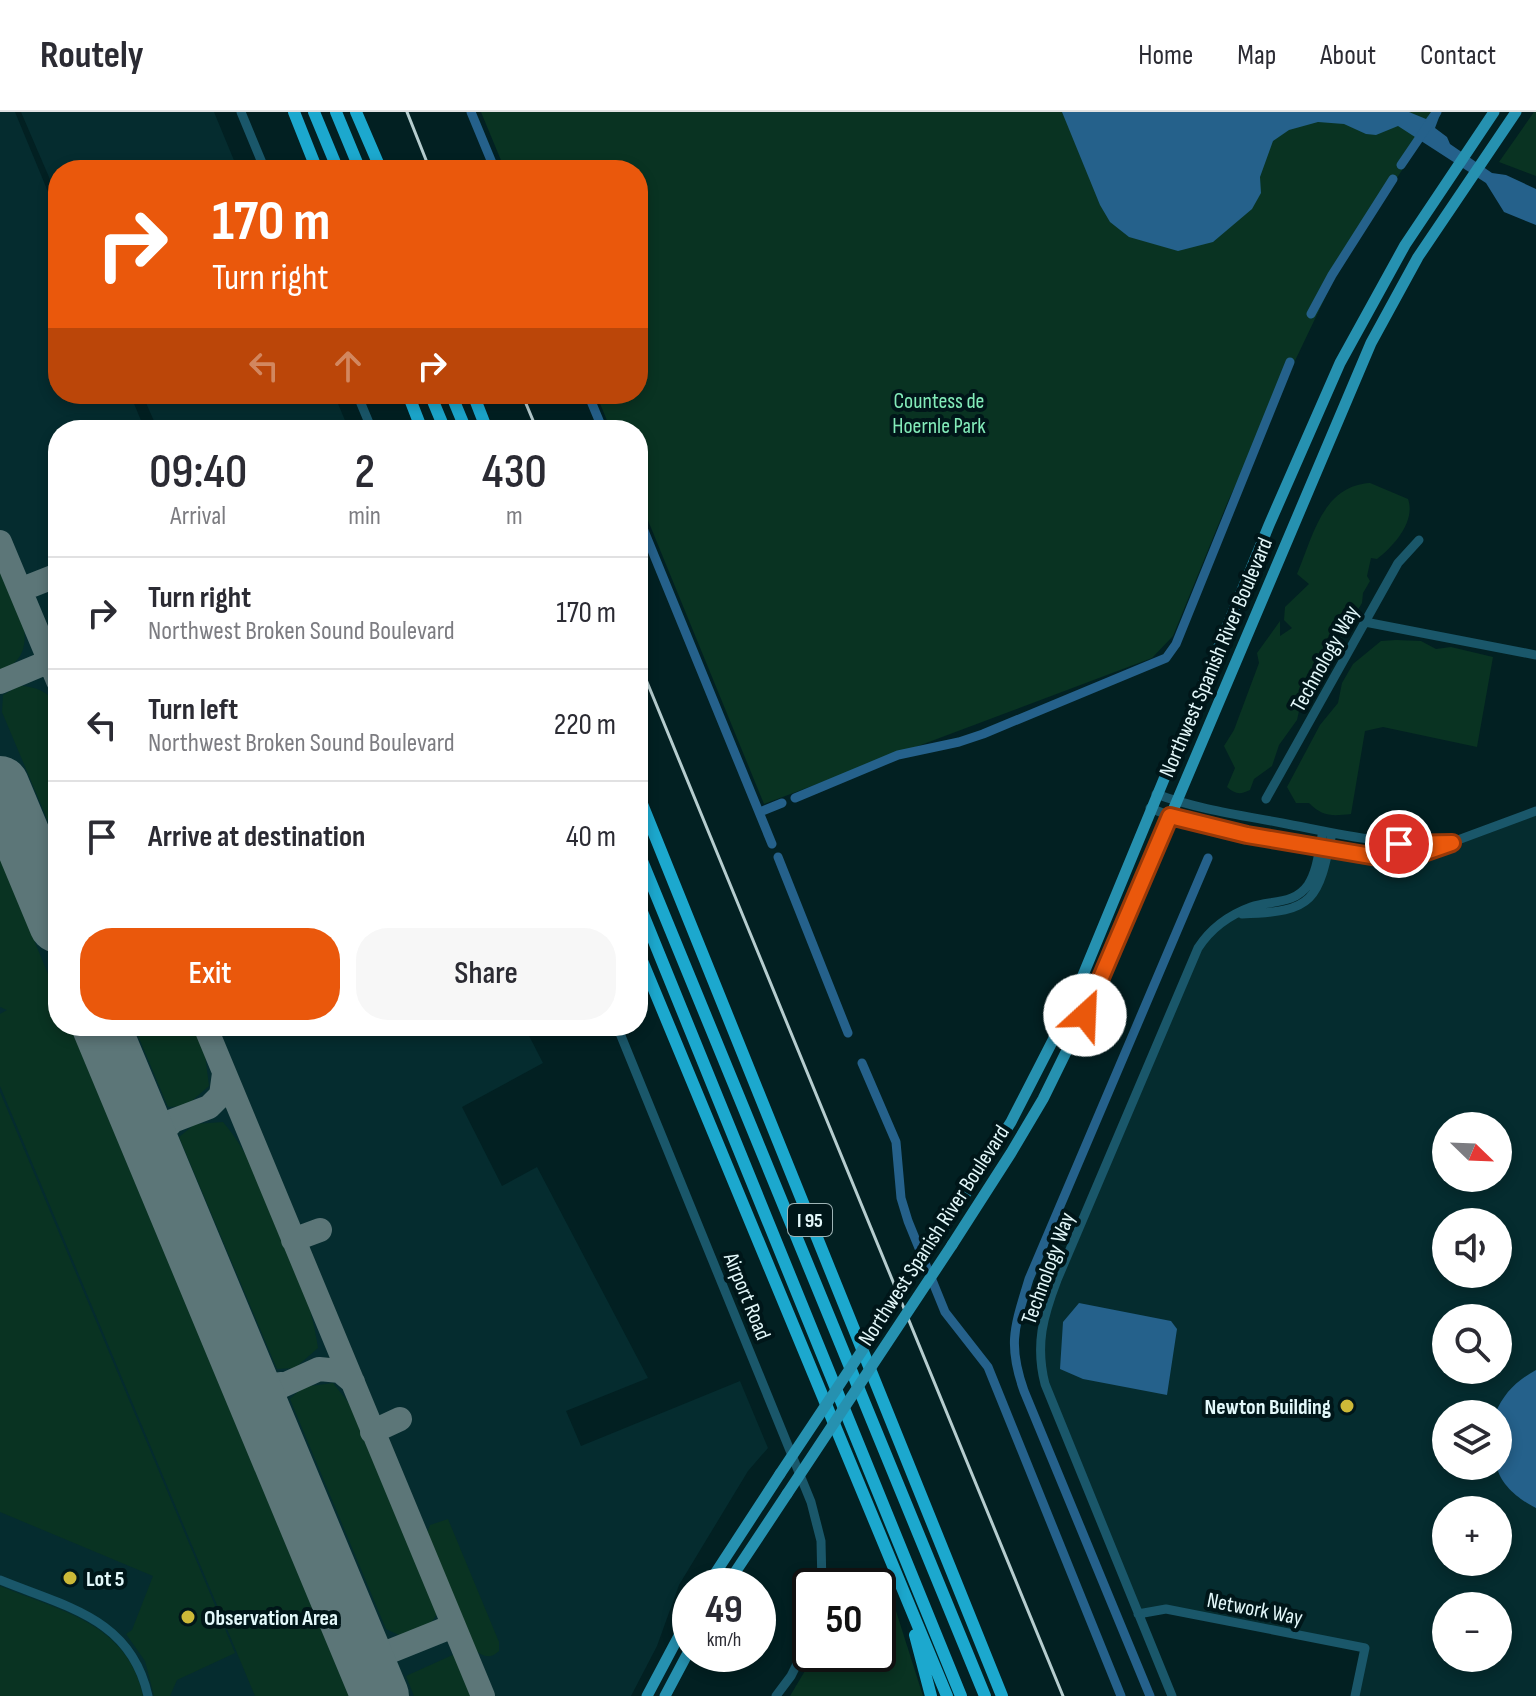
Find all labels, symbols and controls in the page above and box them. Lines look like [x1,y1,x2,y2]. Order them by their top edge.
text: Routely [40,33,144,78]
text: Home [1138,39,1193,72]
text: Map [1237,39,1276,72]
text: About [1320,39,1376,72]
text: Contact [1420,39,1496,72]
text: 170 m [212,189,330,256]
icon: right [80,192,184,296]
text: Turn right [212,257,329,300]
icon: left [242,344,286,388]
icon: ahead [326,344,370,388]
icon: right [410,344,454,388]
park label: Countess de Hoernle Park [892,388,986,440]
text: 09:40 [149,444,247,501]
text: 2 [354,444,375,501]
text: 430 [482,444,547,501]
text: Arrival [170,501,226,532]
text: min [348,501,381,532]
text: m [506,501,523,532]
street label: Northwest Spanish River Boulevard [1154,534,1279,781]
text: Turn right [148,580,251,616]
icon: right [80,591,124,635]
text: 170 m [556,595,616,631]
street label: Technology Way [1285,600,1366,717]
text: Northwest Broken Sound Boulevard [148,616,455,647]
text: Turn left [148,692,238,728]
icon: left [80,703,124,747]
text: 220 m [554,707,616,743]
text: Northwest Broken Sound Boulevard [148,728,455,759]
pin [1365,810,1433,878]
icon: arrive [80,815,124,859]
text: Arrive at destination [148,819,365,855]
text: 40 m [566,819,616,855]
icon: arrive [1377,822,1421,866]
button: Exit [80,928,340,1020]
button: Share [356,928,616,1020]
position arrow [1043,973,1127,1057]
north arrow [1432,1112,1512,1192]
map controls [1432,1112,1512,1672]
street label: Northwest Spanish River Boulevard [853,1120,1016,1351]
road number: I 95 [788,1204,832,1236]
street label: Technology Way [1016,1208,1081,1328]
button: sound [1432,1208,1512,1288]
street label: Airport Road [717,1248,776,1344]
button: search [1432,1304,1512,1384]
place label: Newton Building [1205,1394,1331,1421]
marker: Newton Building [1338,1397,1356,1415]
button: layers [1432,1400,1512,1480]
button: + [1432,1496,1512,1576]
place label: Lot 5 [86,1566,124,1593]
speed limit sign: 50 [792,1568,896,1672]
marker: Lot 5 [61,1569,79,1587]
text: 49 [705,1586,743,1634]
street label: Network Way [1205,1587,1305,1632]
button: − [1432,1592,1512,1672]
place label: Observation Area [204,1605,338,1632]
marker: Observation Area [179,1608,197,1626]
text: km/h [707,1628,741,1652]

